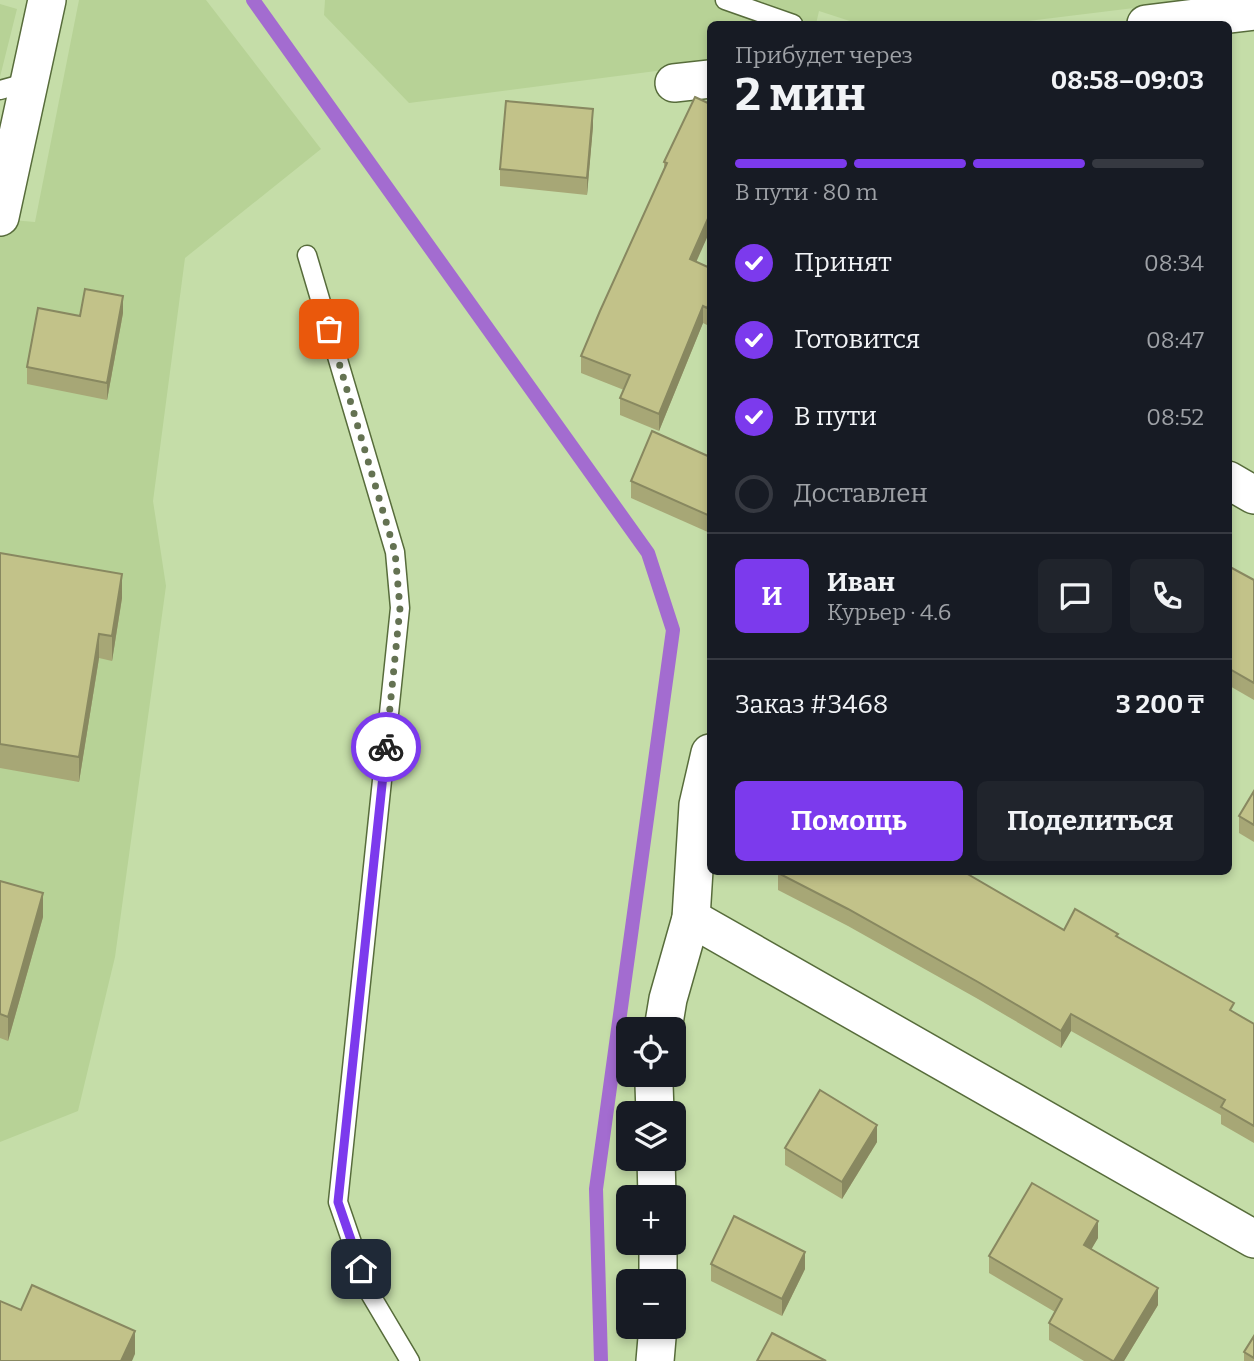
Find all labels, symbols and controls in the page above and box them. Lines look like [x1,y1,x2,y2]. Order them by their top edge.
text: Прибудет через [735,41,913,69]
text: 08:58–09:03 [1051,65,1204,96]
text: 2 мин [735,67,866,122]
text: В пути · 80 m [735,178,878,206]
icon: check [735,244,773,282]
text: Принят [794,247,892,278]
text: 08:34 [1144,249,1204,277]
pin [299,299,359,359]
icon: bag [310,310,348,348]
icon: check [735,321,773,359]
text: Готовится [794,324,920,355]
text: 08:47 [1146,326,1204,354]
icon: check [735,398,773,436]
text: В пути [794,401,877,432]
text: 08:52 [1146,403,1204,431]
text: Доставлен [794,478,928,509]
button: chat [1038,559,1112,633]
button: phone [1130,559,1204,633]
text: Иван [827,567,895,598]
text: И [762,581,782,612]
text: Курьер · 4.6 [827,598,951,626]
text: Заказ #3468 [735,689,888,720]
text: 3 200 ₸ [1116,689,1204,720]
courier [351,712,421,782]
icon: bike [367,728,405,766]
button: Помощь [735,781,963,861]
button: Поделиться [977,781,1204,861]
map controls [616,1017,686,1339]
button: locate [616,1017,686,1087]
button: layers [616,1101,686,1171]
button: + [616,1185,686,1255]
pin [331,1239,391,1299]
icon: home [342,1250,380,1288]
button: − [616,1269,686,1339]

